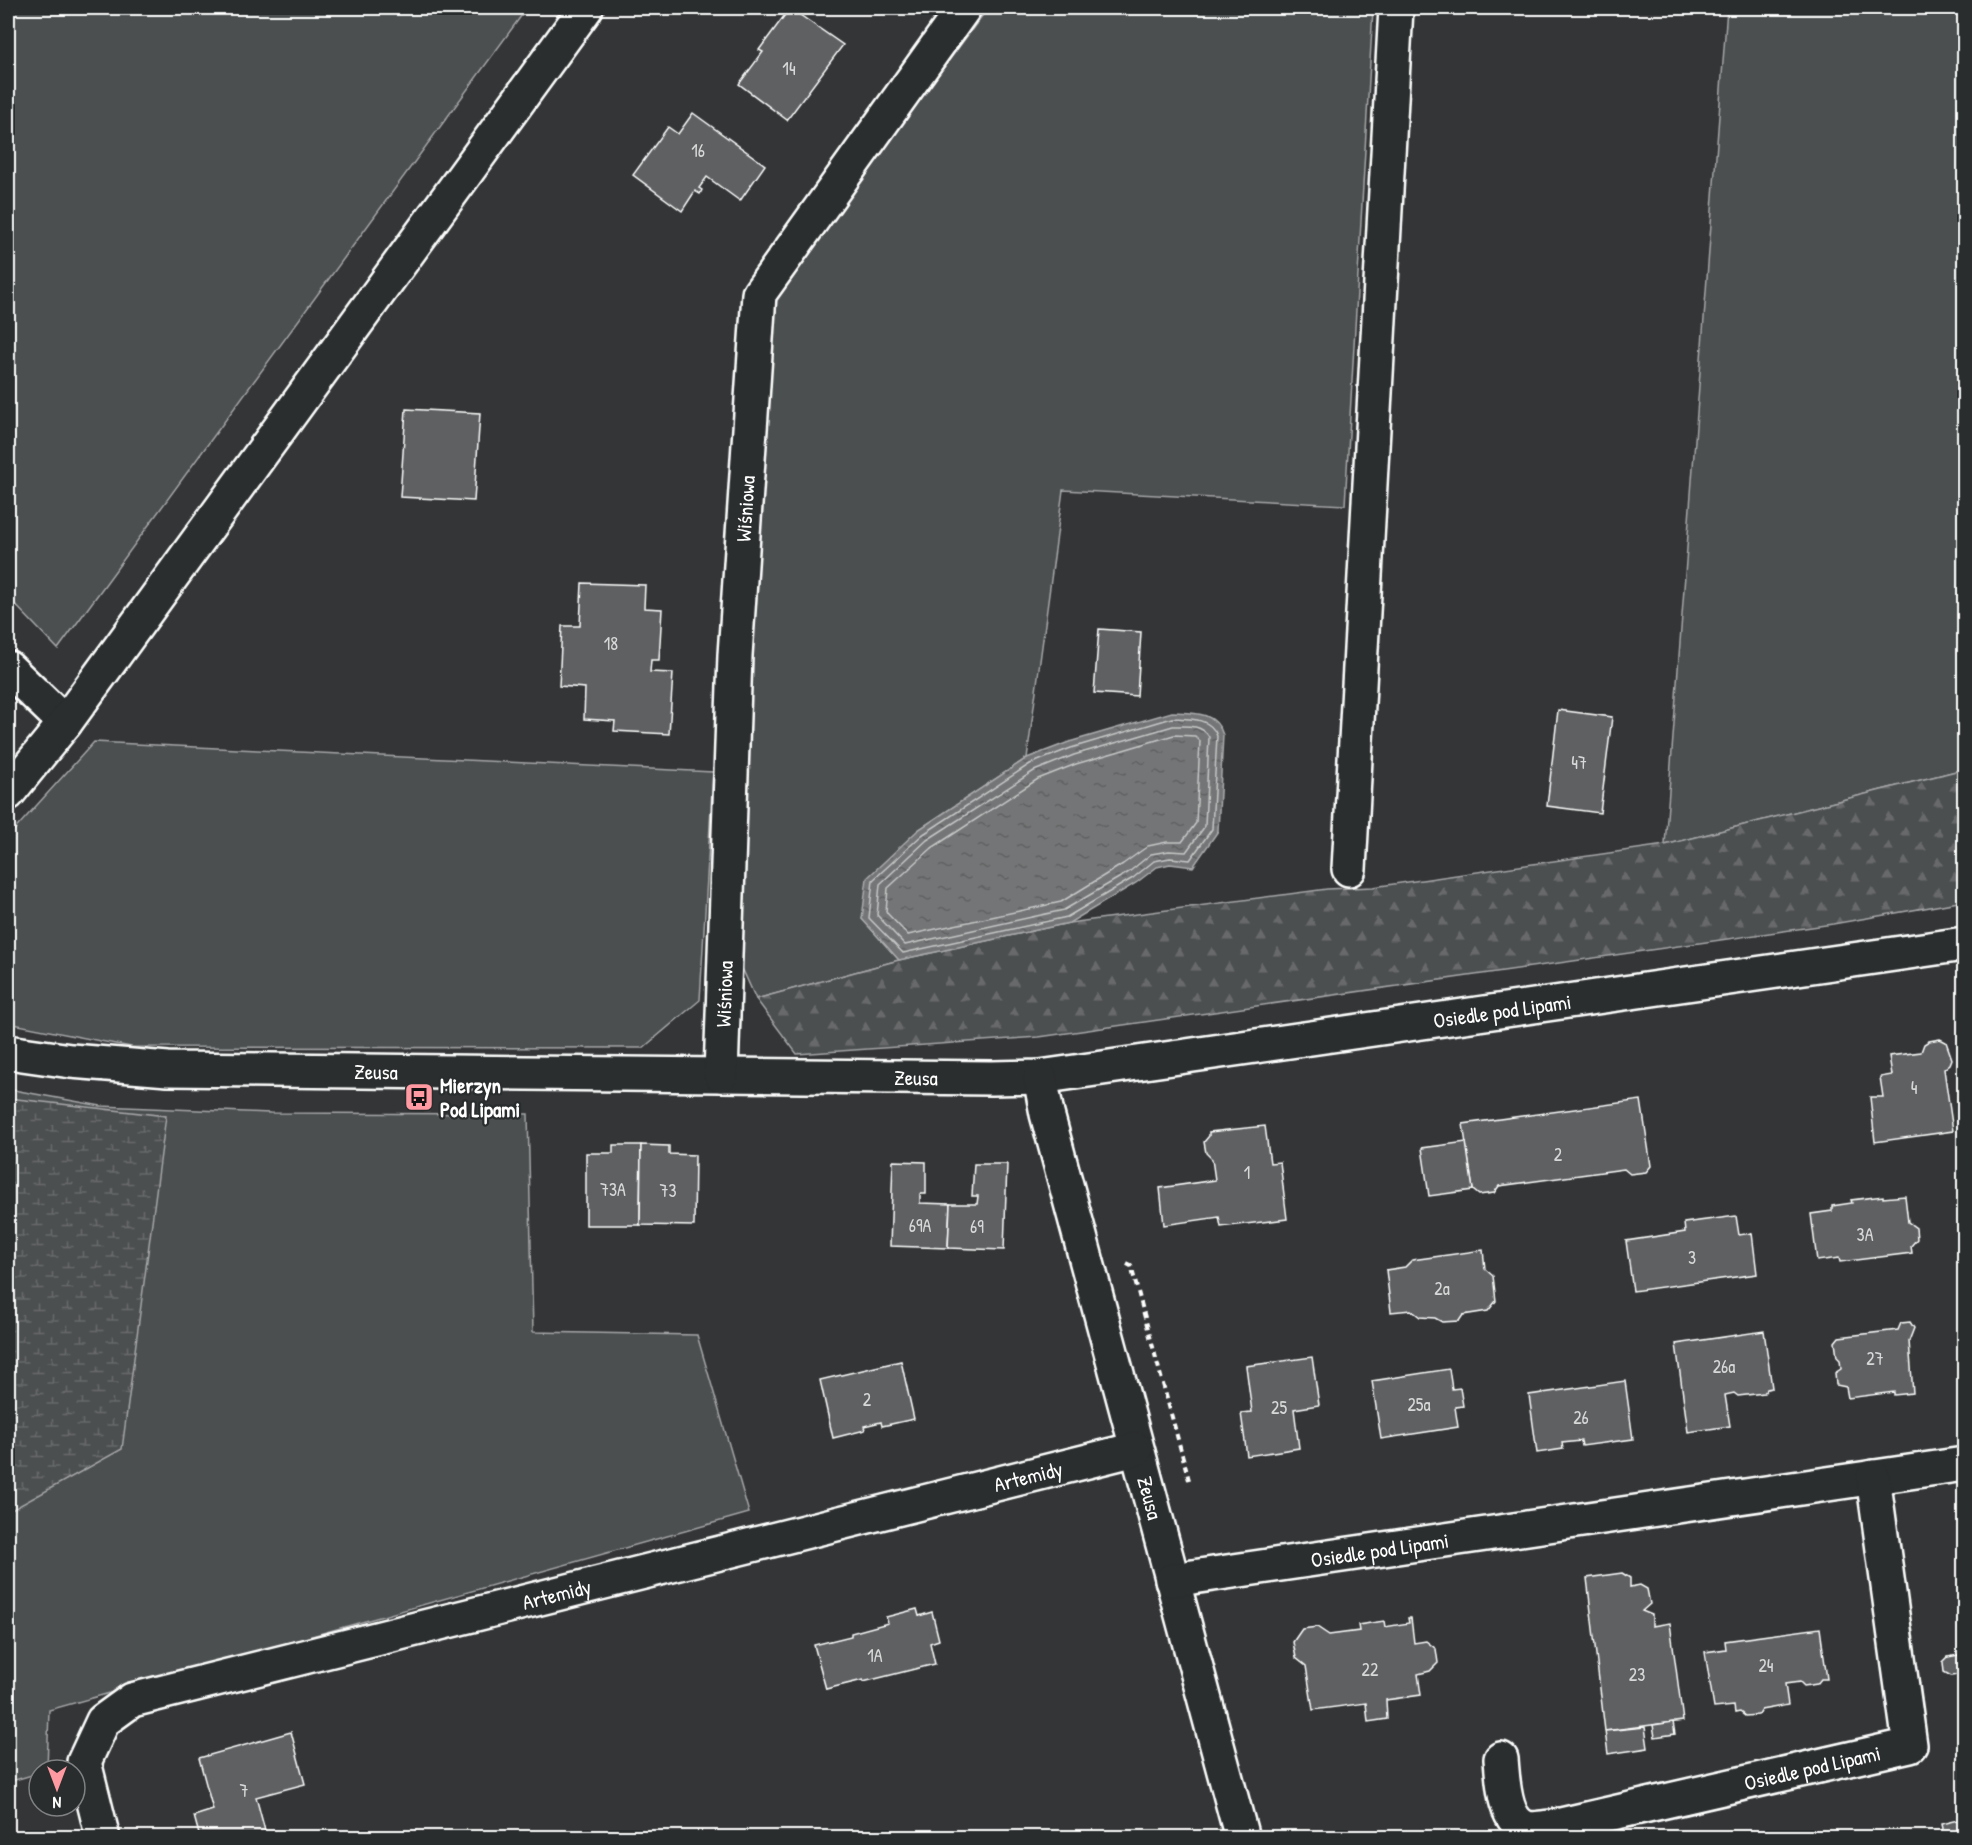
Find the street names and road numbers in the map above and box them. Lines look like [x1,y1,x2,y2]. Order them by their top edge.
street label: Wiśniowa [728,474,761,543]
street label: Wiśniowa [708,960,739,1028]
street label: Osiedle pod Lipami [1431,986,1573,1035]
street label: Zeusa [354,1057,398,1086]
street label: Zeusa [894,1062,938,1092]
street label: Artemidy [991,1453,1066,1499]
street label: Zeusa [1131,1473,1170,1523]
street label: Osiedle pod Lipami [1309,1525,1451,1574]
street label: Artemidy [519,1571,594,1616]
street label: Osiedle pod Lipami [1741,1738,1883,1797]

